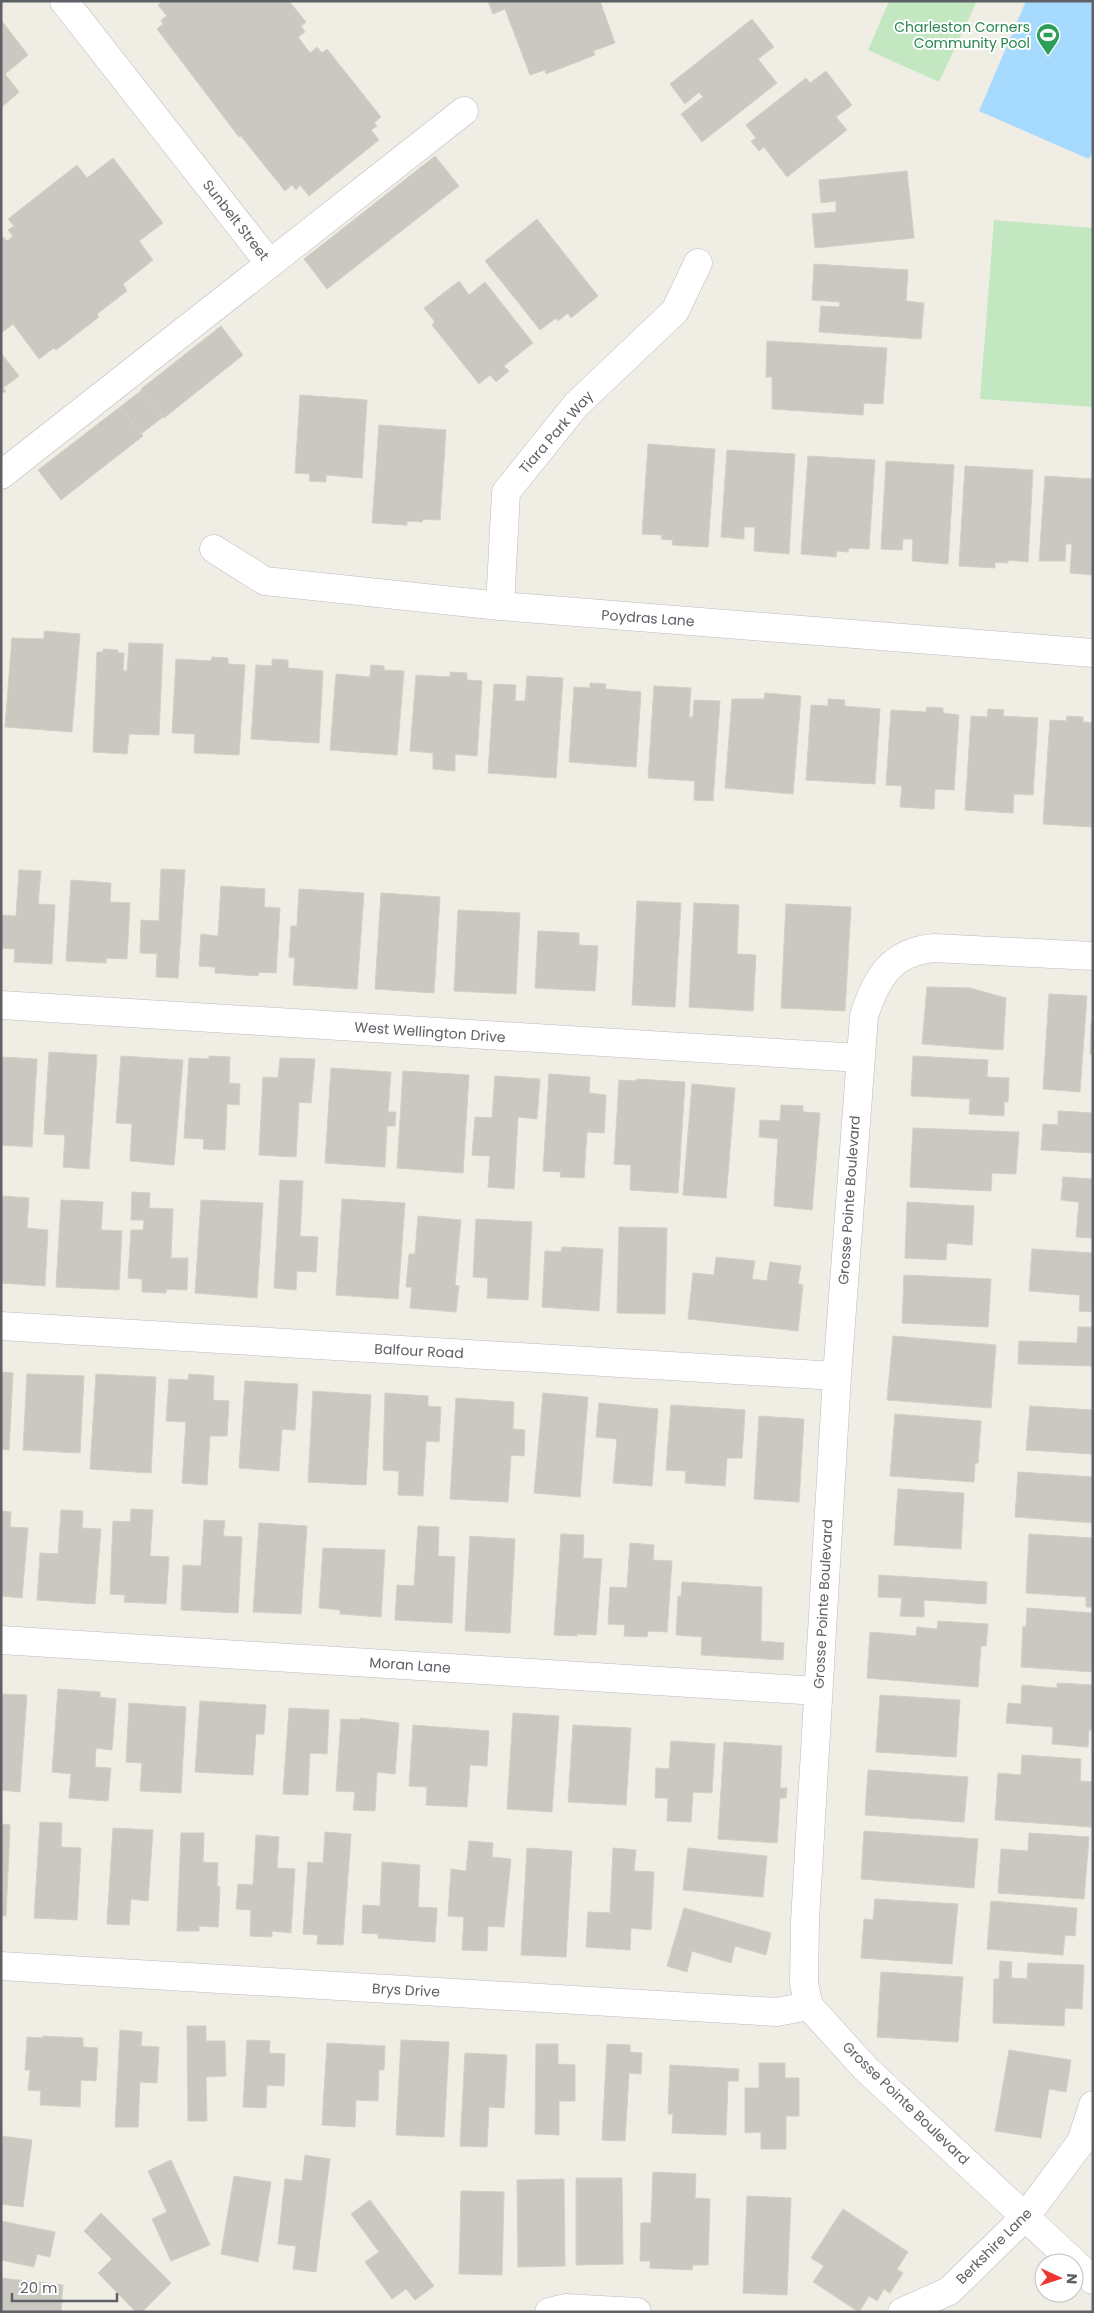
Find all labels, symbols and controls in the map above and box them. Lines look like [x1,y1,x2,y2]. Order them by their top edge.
place label: Charleston Corners Community Pool [894,17,1030,53]
sports icon: Charleston Corners Community Pool [1035,22,1061,56]
street label: Sunbelt Street [198,175,274,265]
street label: Tiara Park Way [514,386,598,478]
street label: Poydras Lane [601,605,696,631]
street label: West Wellington Drive [354,1017,507,1047]
street label: Grosse Pointe Boulevard [833,1115,865,1285]
street label: Balfour Road [374,1339,464,1363]
street label: Grosse Pointe Boulevard [809,1519,837,1689]
street label: Moran Lane [369,1652,452,1678]
street label: Brys Drive [372,1978,441,2002]
street label: Grosse Pointe Boulevard [838,2037,974,2169]
street label: Berkshire Lane [952,2203,1037,2288]
north arrow [1034,2253,1084,2303]
scale bar [12,2270,118,2302]
text: N [1062,2273,1082,2284]
text: 20 m [20,2277,58,2298]

